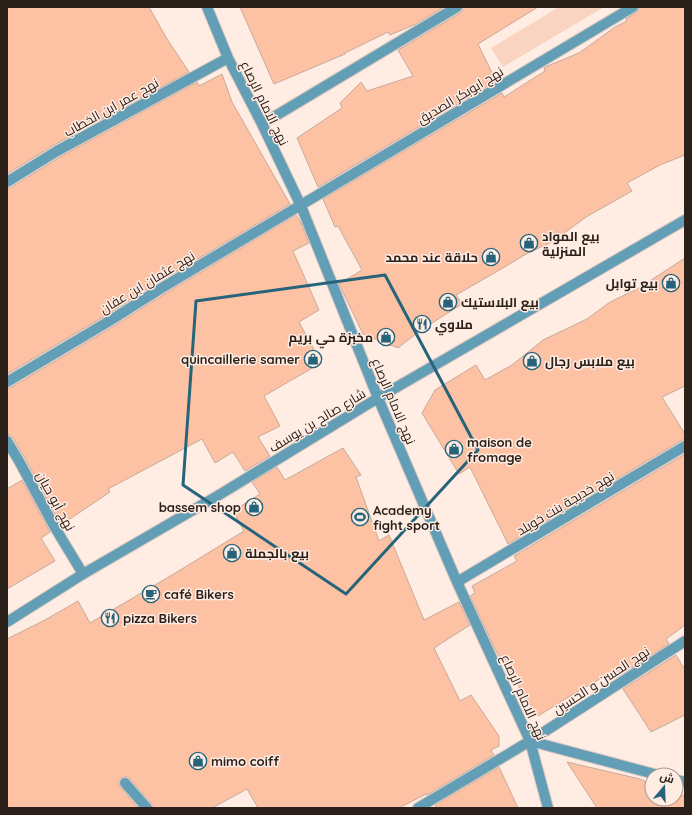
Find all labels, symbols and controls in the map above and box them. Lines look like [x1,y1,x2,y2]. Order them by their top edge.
street label: نهج الامام الرصاع [236,58,292,149]
street label: نهج ابوبكر الصديق [414,63,507,128]
street label: نهج عمر ابن الخطاب [61,74,162,141]
place label: بيع المواد المنزلية [542,228,600,259]
shop icon: بيع المواد المنزلية [519,233,539,253]
street label: نهج عثمان ابن عفان [97,247,198,318]
shop icon: حلاقة عند محمد [481,247,501,267]
place label: حلاقة عند محمد [385,249,478,265]
shop icon: بيع توابل [661,273,681,293]
place label: بيع توابل [606,275,658,292]
shop icon: بيع البلاستيك [438,292,458,312]
place label: بيع البلاستيك [461,294,539,311]
restaurant icon: ملاوي [412,314,432,334]
place label: ملاوي [435,316,473,336]
shop icon: مخبزة حي بريم [376,327,396,347]
place label: مخبزة حي بريم [289,329,373,349]
shop icon: quincaillerie samer [303,349,323,369]
place label: quincaillerie samer [181,351,300,367]
shop icon: بيع ملابس رجال [522,351,542,371]
place label: بيع ملابس رجال [545,353,635,370]
street label: نهج الامام الرصاع [367,355,419,447]
street label: شارع صالح بن يوسف [266,385,369,456]
place label: maison de fromage [467,434,532,465]
shop icon: maison de fromage [444,439,464,459]
street label: نهج خديجة بنت خويلد [513,468,617,539]
street label: نهج أبو حيان [32,469,79,534]
shop icon: bassem shop [244,497,264,517]
place label: bassem shop [159,499,241,515]
place label: Academy fight sport [373,502,440,533]
sports icon: Academy fight sport [350,507,370,527]
shop icon: بيع بالجملة [222,543,242,563]
place label: بيع بالجملة [245,545,309,562]
cafe icon: café Bikers [141,584,161,604]
place label: café Bikers [164,586,234,602]
restaurant icon: pizza Bikers [100,608,120,628]
place label: pizza Bikers [123,610,197,626]
street label: نهج الحسن و الحسين [550,643,653,718]
street label: نهج الامام الرصاع [496,652,550,743]
shop icon: mimo coiff [188,751,208,771]
place label: mimo coiff [211,753,280,769]
north arrow [644,767,684,807]
text: ش [658,769,676,786]

